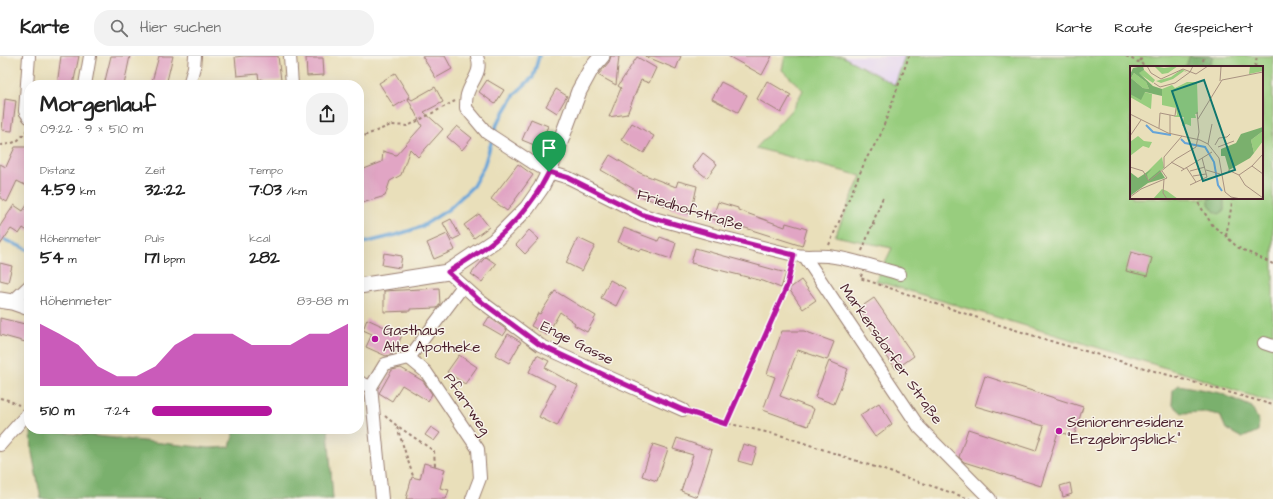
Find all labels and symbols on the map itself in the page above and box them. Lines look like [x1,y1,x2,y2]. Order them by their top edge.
inset map [1130,66,1263,199]
pin [532,131,566,172]
street label: Friedhofstraße [634,184,746,236]
street label: Markersdorfer Straße [834,279,948,429]
street label: Enge Gasse [536,316,617,371]
place label: Gasthaus Alte Apotheke [383,320,481,358]
marker: Gasthaus Alte Apotheke [370,334,380,344]
street label: Pfarrweg [438,369,496,440]
place label: Seniorenresidenz "Erzgebirgsblick" [1067,412,1184,451]
marker: Seniorenresidenz "Erzgebirgsblick" [1054,426,1064,436]

